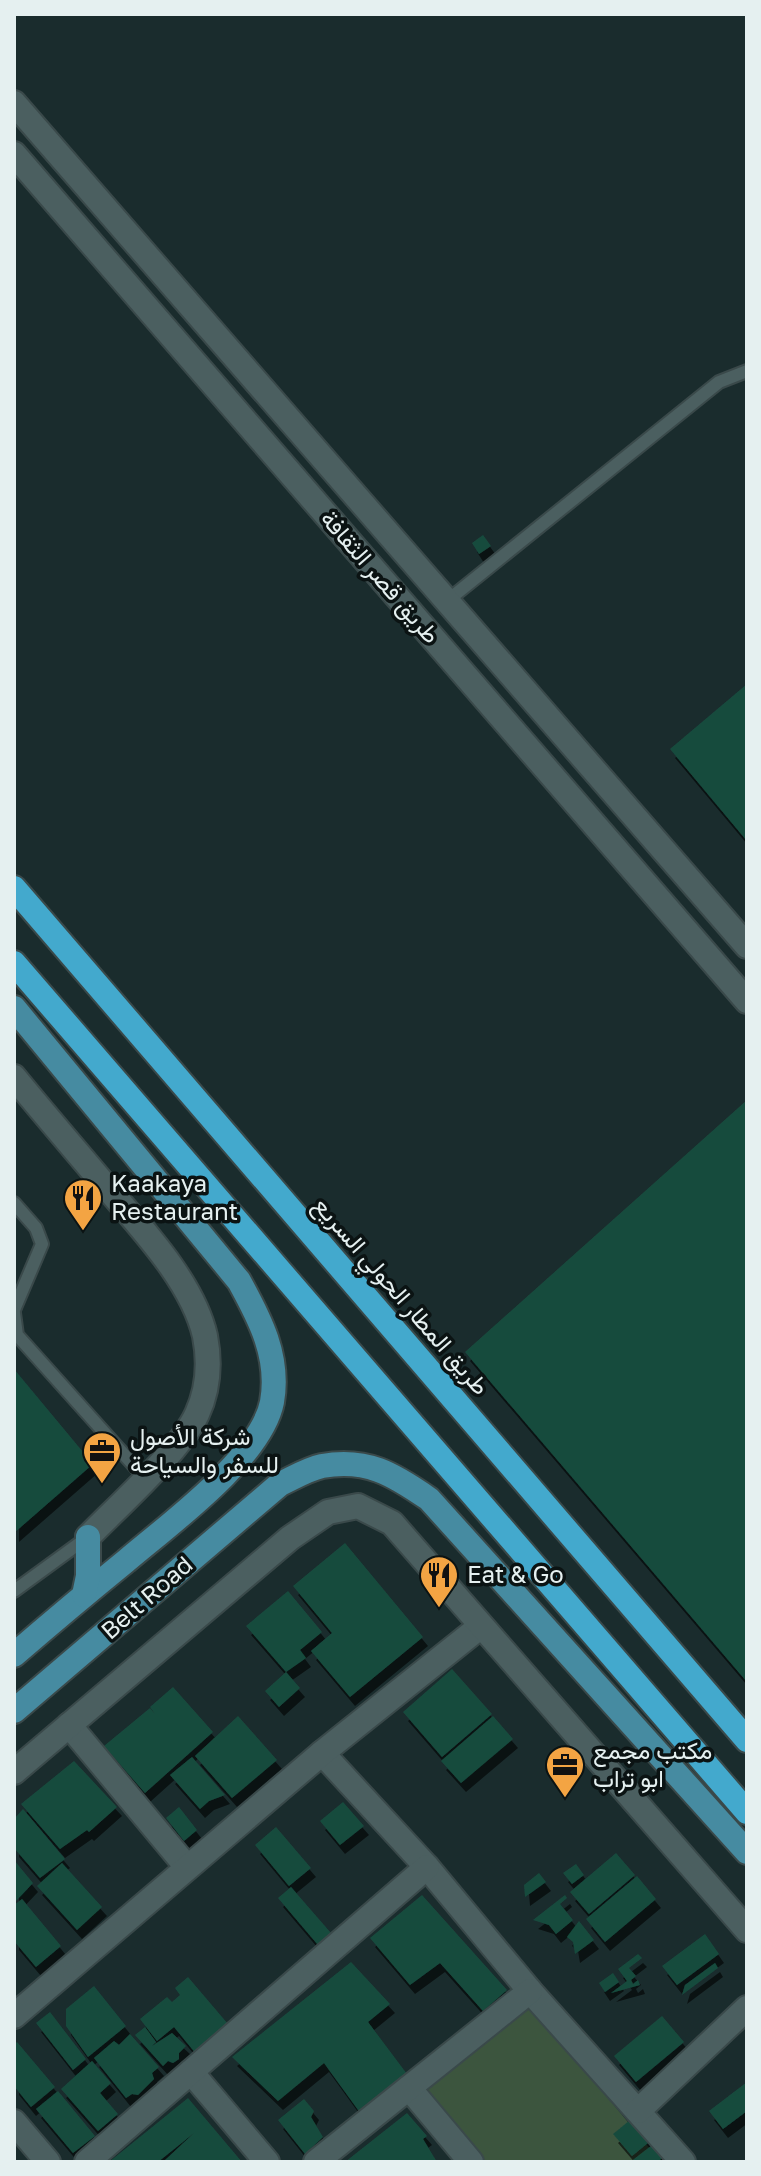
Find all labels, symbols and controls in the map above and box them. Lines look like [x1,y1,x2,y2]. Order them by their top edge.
street label: طريق قصر الثقافة [314,503,447,650]
place label: Kaakaya Restaurant [111,1168,238,1225]
restaurant icon: Kaakaya Restaurant [62,1177,104,1232]
street label: طريق المطار الحولي السريع [304,1190,496,1404]
place label: شركة الأصول للسفر والسياحة [130,1421,279,1480]
office icon: شركة الأصول للسفر والسياحة [81,1430,123,1485]
street label: Belt Road [94,1549,198,1644]
restaurant icon: Eat & Go [418,1554,460,1609]
place label: Eat & Go [467,1559,564,1588]
place label: مكتب مجمع ابو تراب [593,1735,712,1794]
office icon: مكتب مجمع ابو تراب [544,1744,586,1799]

